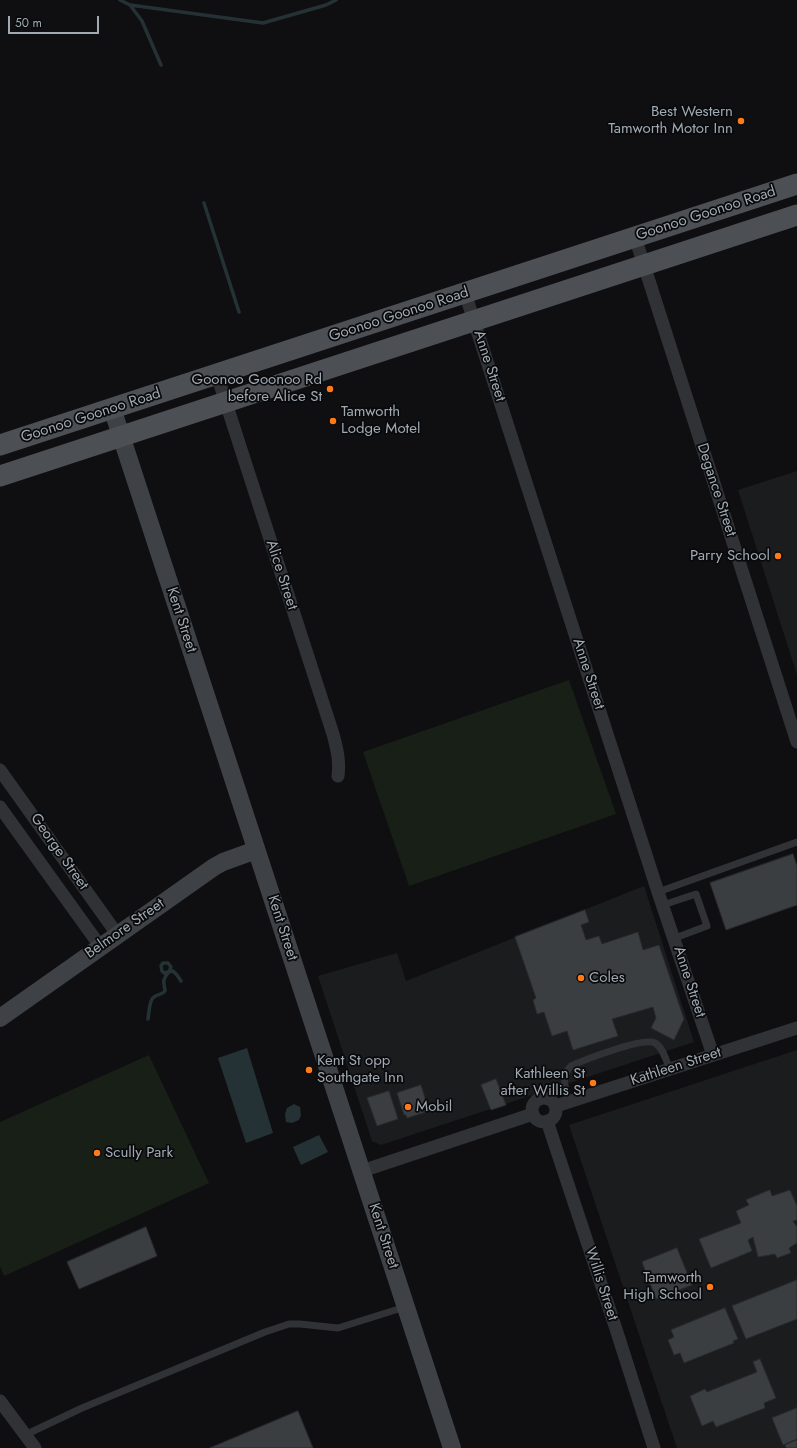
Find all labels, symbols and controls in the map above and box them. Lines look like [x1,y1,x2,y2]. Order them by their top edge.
scale bar [10,8,101,34]
text: 50 m [15,14,42,32]
place label: Best Western Tamworth Motor Inn [608,103,733,138]
marker: Best Western Tamworth Motor Inn [736,116,746,126]
street label: Goonoo Goonoo Road [634,183,778,245]
street label: Goonoo Goonoo Road [327,284,471,346]
street label: Anne Street [469,328,509,404]
place label: Goonoo Goonoo Rd before Alice St [192,371,322,406]
marker: Goonoo Goonoo Rd before Alice St [325,384,335,394]
street label: Goonoo Goonoo Road [19,385,163,447]
place label: Tamworth Lodge Motel [341,403,420,438]
marker: Tamworth Lodge Motel [328,416,338,426]
street label: Degance Street [692,441,740,539]
street label: Alice Street [261,538,301,612]
place label: Parry School [690,547,770,565]
marker: Parry School [773,551,783,561]
street label: Kent Street [162,585,200,655]
street label: Anne Street [568,636,608,712]
street label: George Street [26,810,92,894]
street label: Kent Street [263,893,301,963]
street label: Belmore Street [82,895,168,963]
street label: Anne Street [669,944,709,1020]
place label: Coles [589,969,625,987]
marker: Coles [576,973,586,983]
street label: Kathleen Street [628,1044,724,1090]
place label: Kent St opp Southgate Inn [317,1052,404,1087]
marker: Kent St opp Southgate Inn [304,1065,314,1075]
place label: Kathleen St after Willis St [501,1065,585,1100]
marker: Kathleen St after Willis St [588,1078,598,1088]
place label: Mobil [416,1098,452,1116]
marker: Mobil [403,1102,413,1112]
place label: Scully Park [105,1144,173,1162]
marker: Scully Park [92,1148,102,1158]
street label: Kent Street [364,1201,402,1271]
street label: Willis Street [581,1245,621,1323]
place label: Tamworth High School [623,1269,702,1304]
marker: Tamworth High School [705,1282,715,1292]

